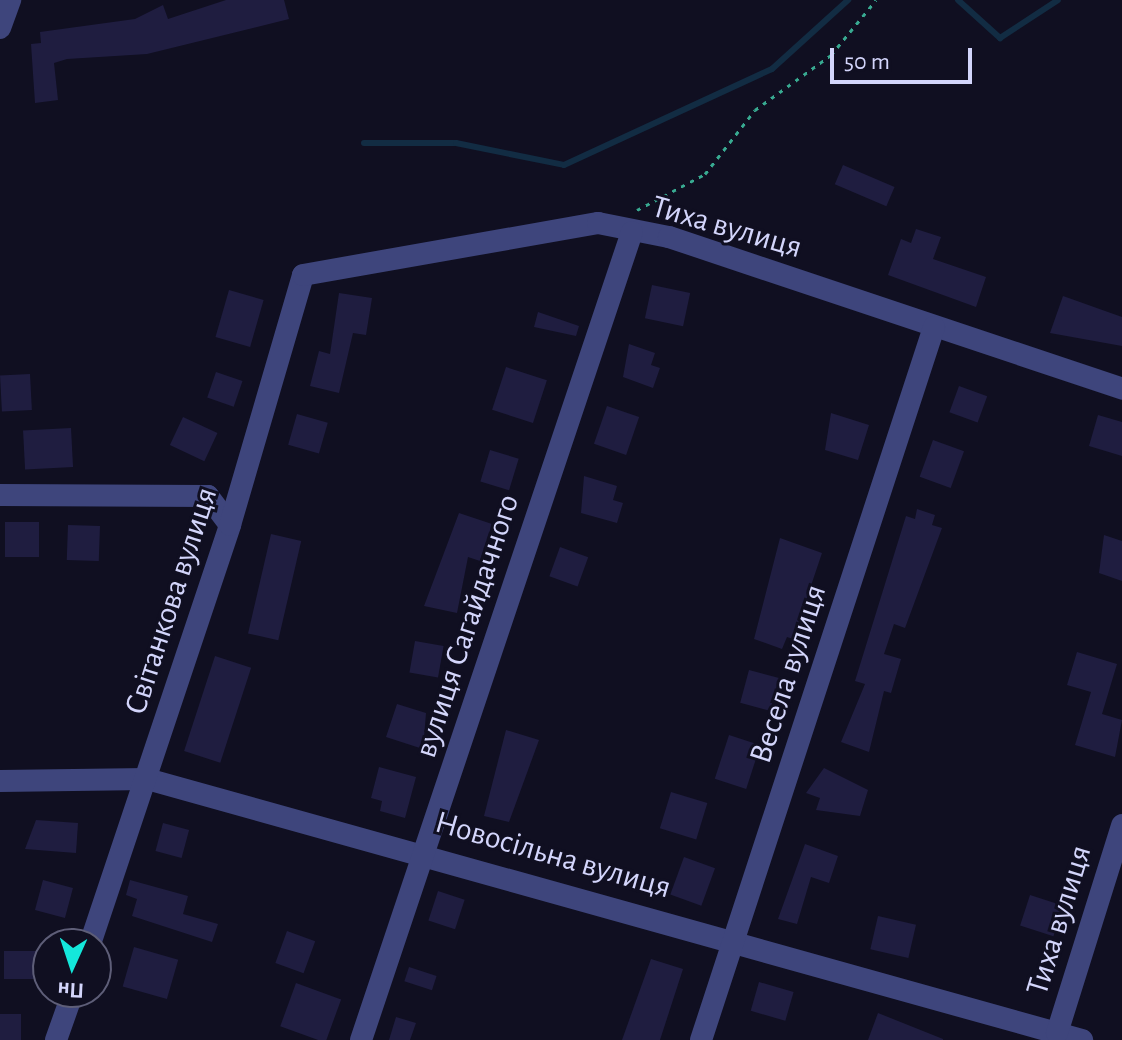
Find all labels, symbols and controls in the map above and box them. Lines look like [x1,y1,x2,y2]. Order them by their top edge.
scale bar [834,32,976,82]
text: 50 m [844,50,890,74]
street label: Тиха вулиця [647,187,807,267]
street label: Світанкова вулиця [116,482,226,720]
street label: вулиця Сагайдачного [406,490,528,762]
street label: Весела вулиця [741,580,835,768]
street label: Новосільна вулиця [430,803,676,907]
street label: Тиха вулиця [1018,841,1100,999]
north arrow [32,928,112,1008]
text: Пн [57,978,85,1002]

